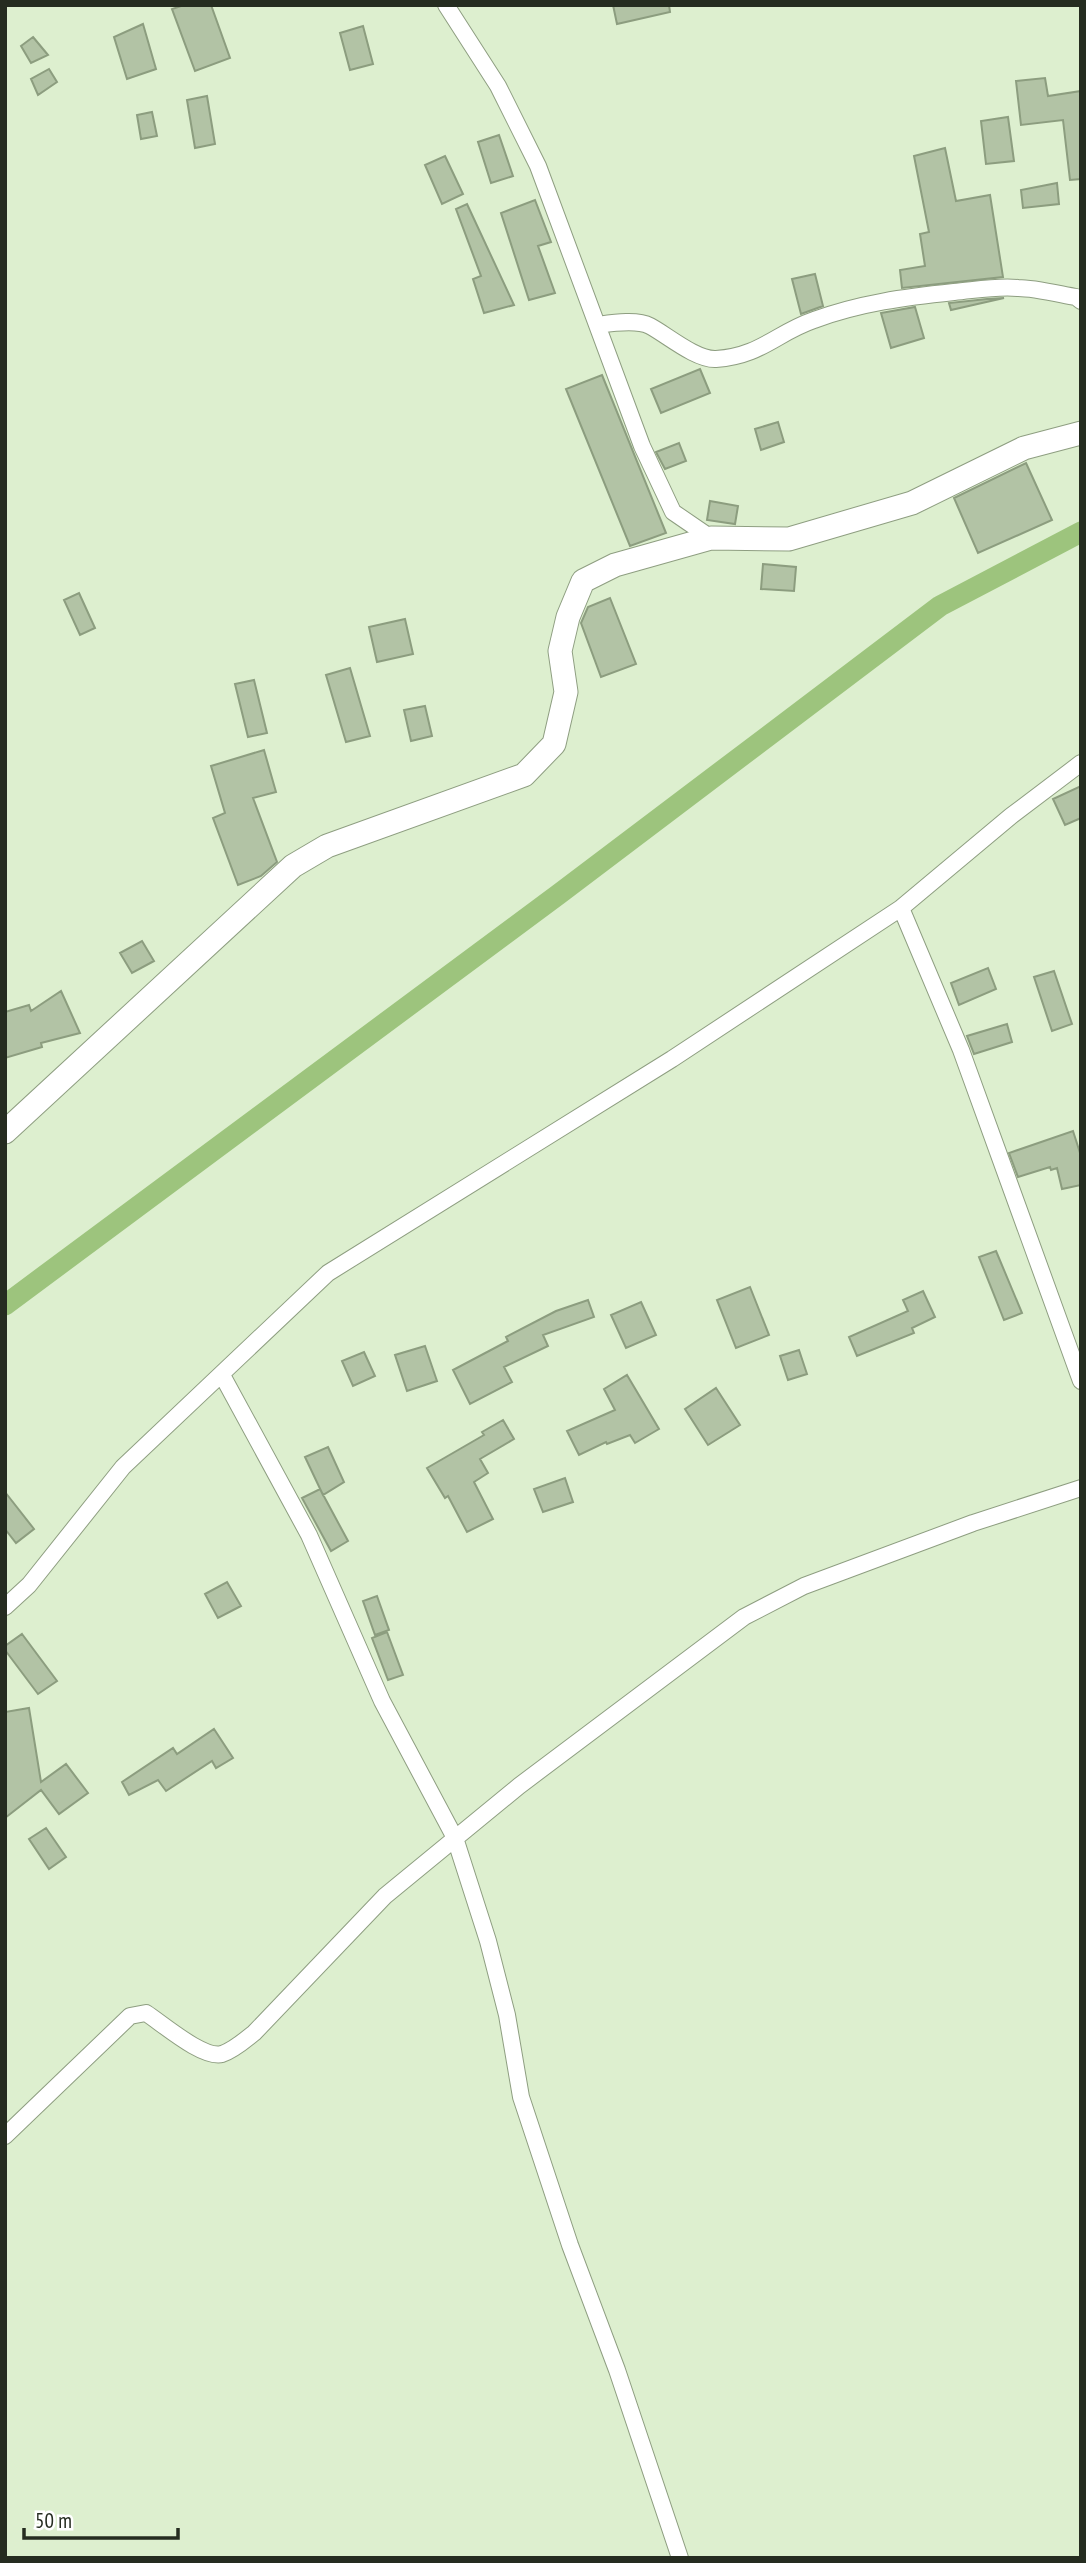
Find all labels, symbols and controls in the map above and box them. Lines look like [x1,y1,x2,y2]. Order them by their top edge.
scale bar [24,2496,178,2540]
text: 50 m [35,2507,72,2534]

